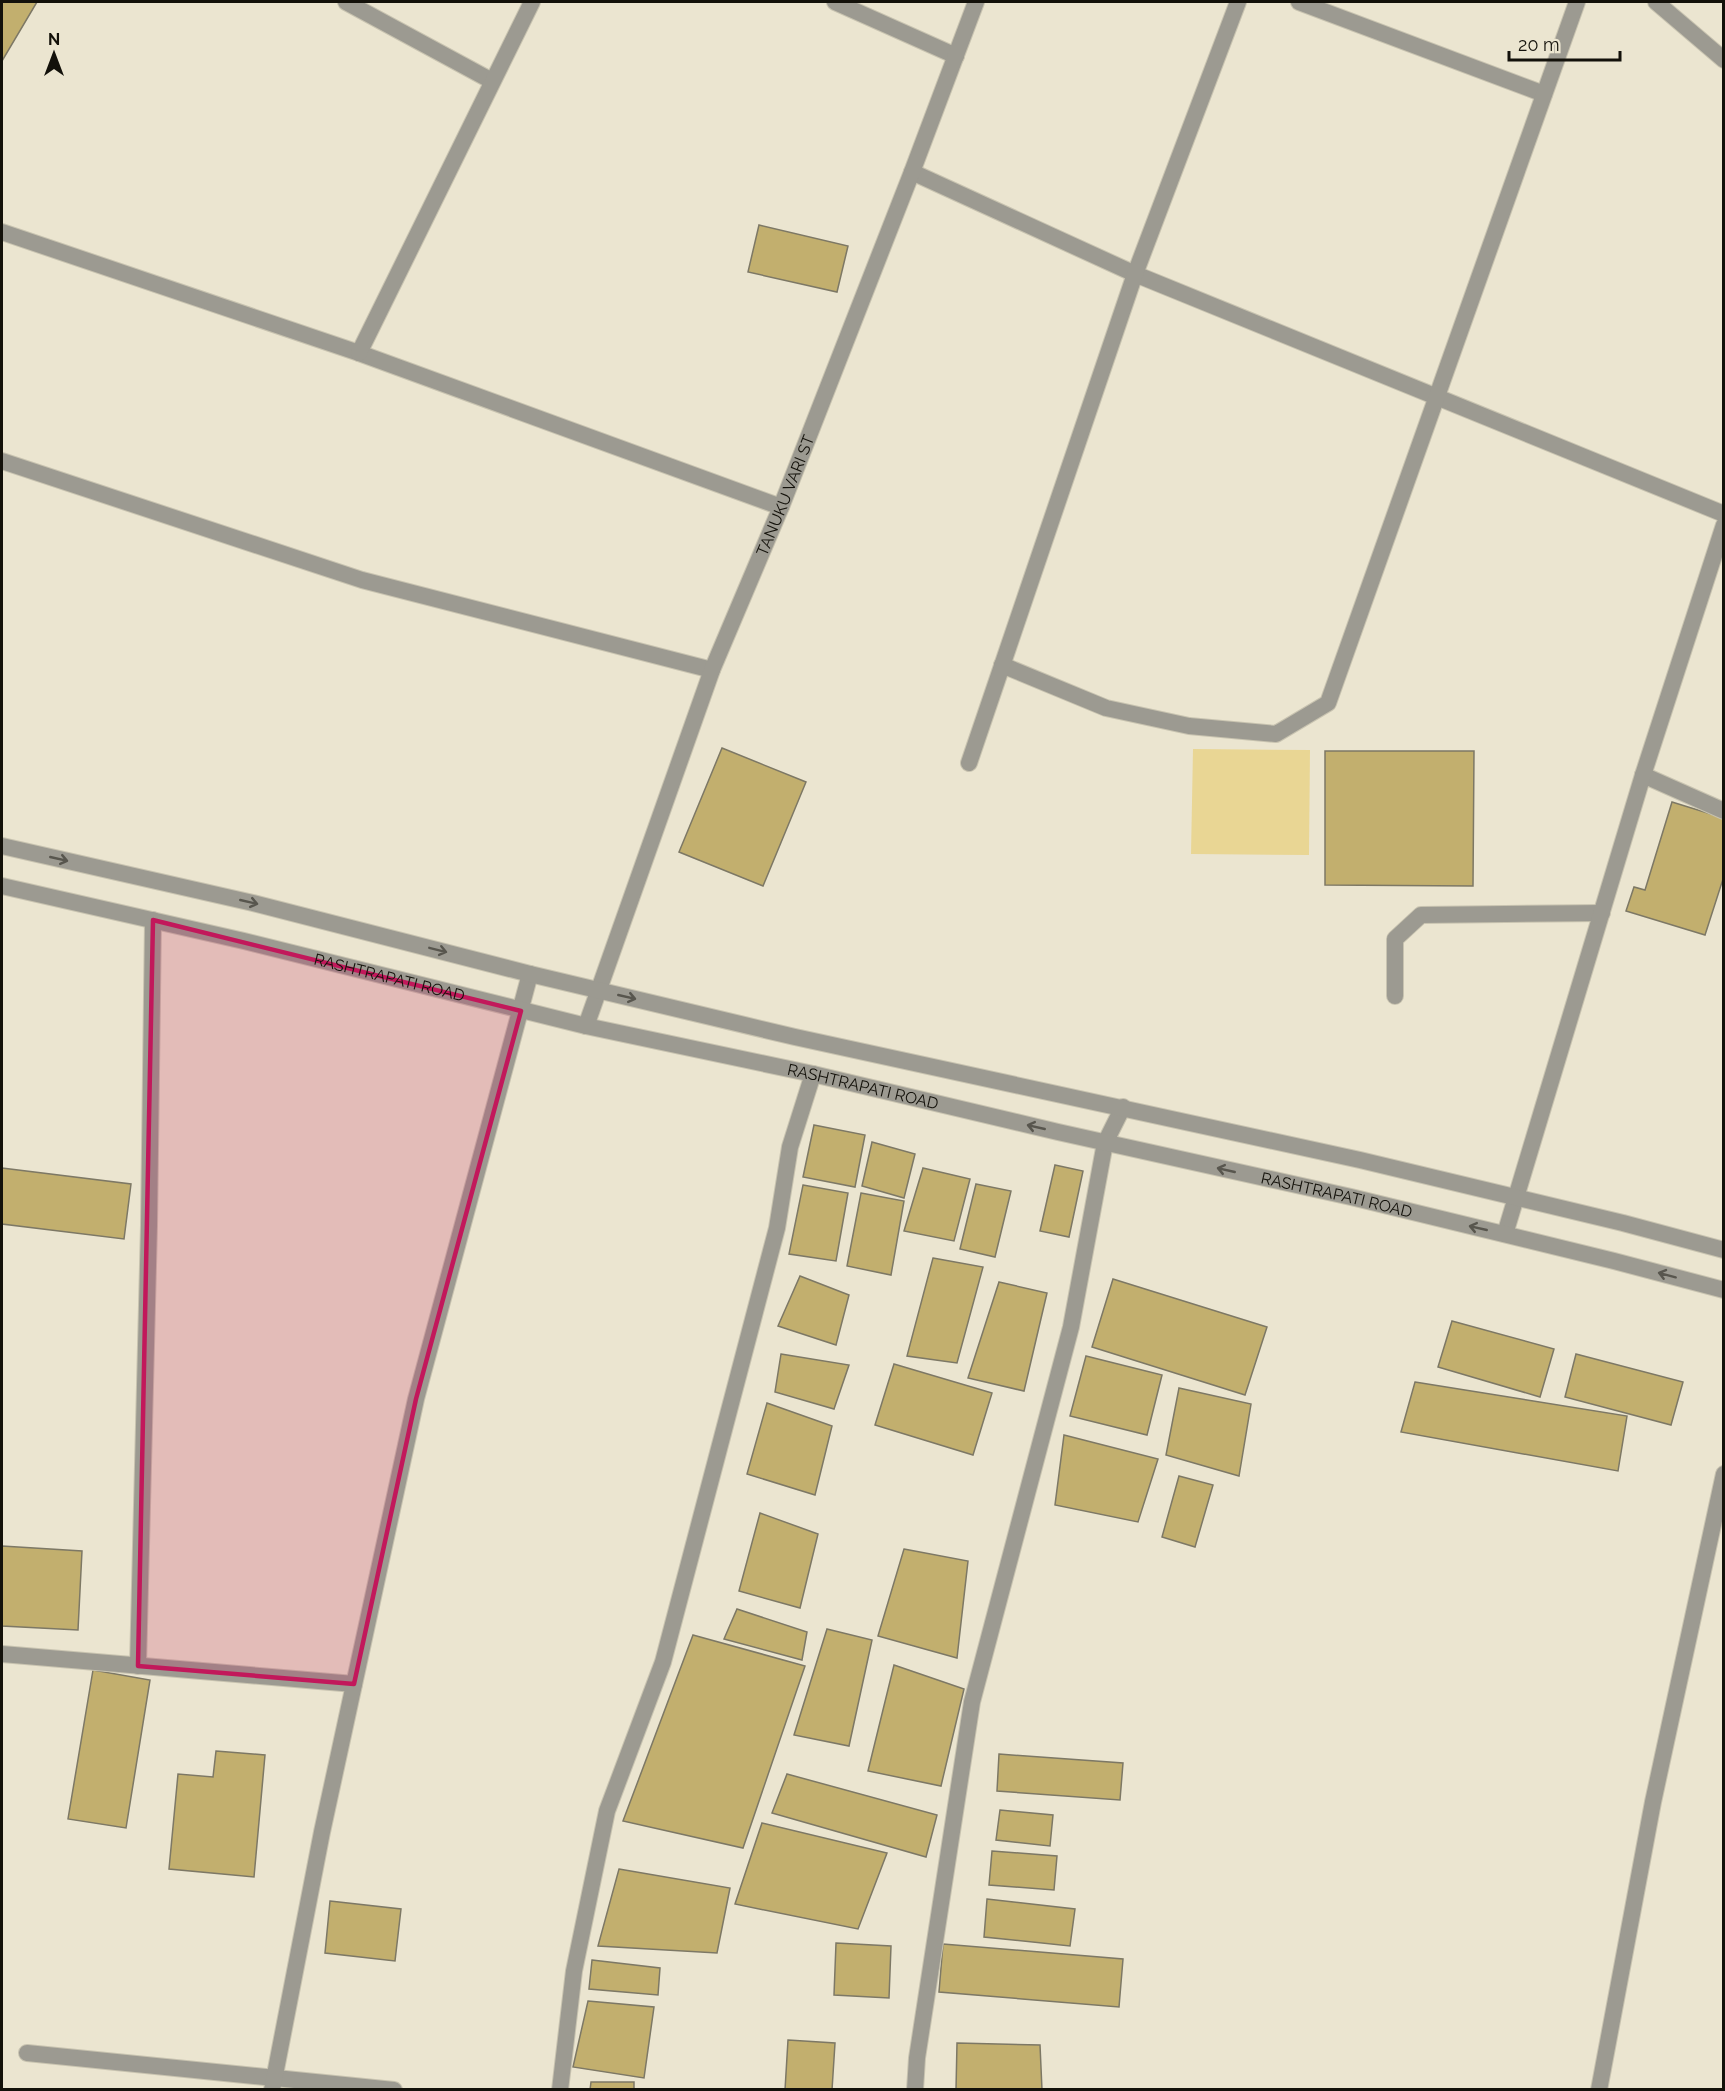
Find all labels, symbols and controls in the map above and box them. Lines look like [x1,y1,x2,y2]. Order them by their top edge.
north arrow [24,24,84,84]
scale bar [1509,24,1620,62]
text: N [48,30,60,49]
text: 20 m [1518,34,1560,55]
street label: TANUKU VARI ST [752,432,818,559]
one-way arrow [49,854,68,866]
one-way arrow [239,897,258,909]
one-way arrow [428,945,447,957]
street label: RASHTRAPATI ROAD [312,949,467,1005]
one-way arrow [617,991,636,1003]
street label: RASHTRAPATI ROAD [786,1059,940,1113]
one-way arrow [1027,1121,1046,1132]
one-way arrow [1217,1163,1236,1175]
street label: RASHTRAPATI ROAD [1259,1168,1414,1221]
one-way arrow [1468,1221,1487,1233]
one-way arrow [1658,1268,1677,1280]

